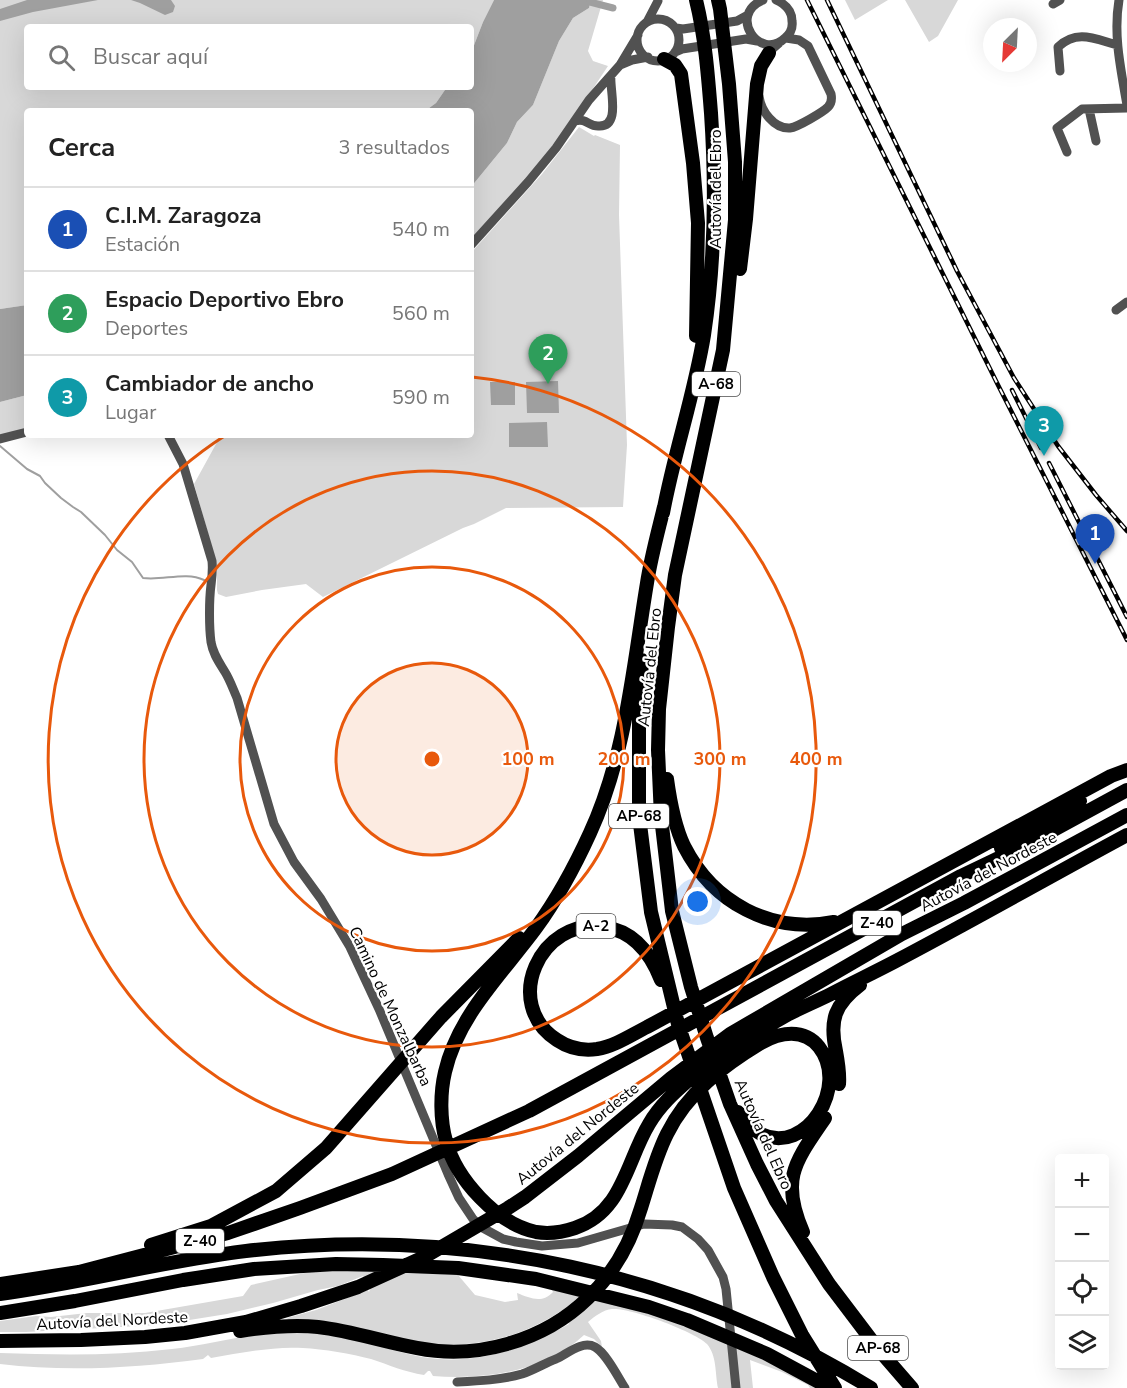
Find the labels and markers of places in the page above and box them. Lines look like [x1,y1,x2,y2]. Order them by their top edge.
pin: 2 [528,334,568,384]
pin: 3 [1024,406,1064,456]
pin: 1 [1076,514,1114,564]
centre of rings [422,749,442,769]

